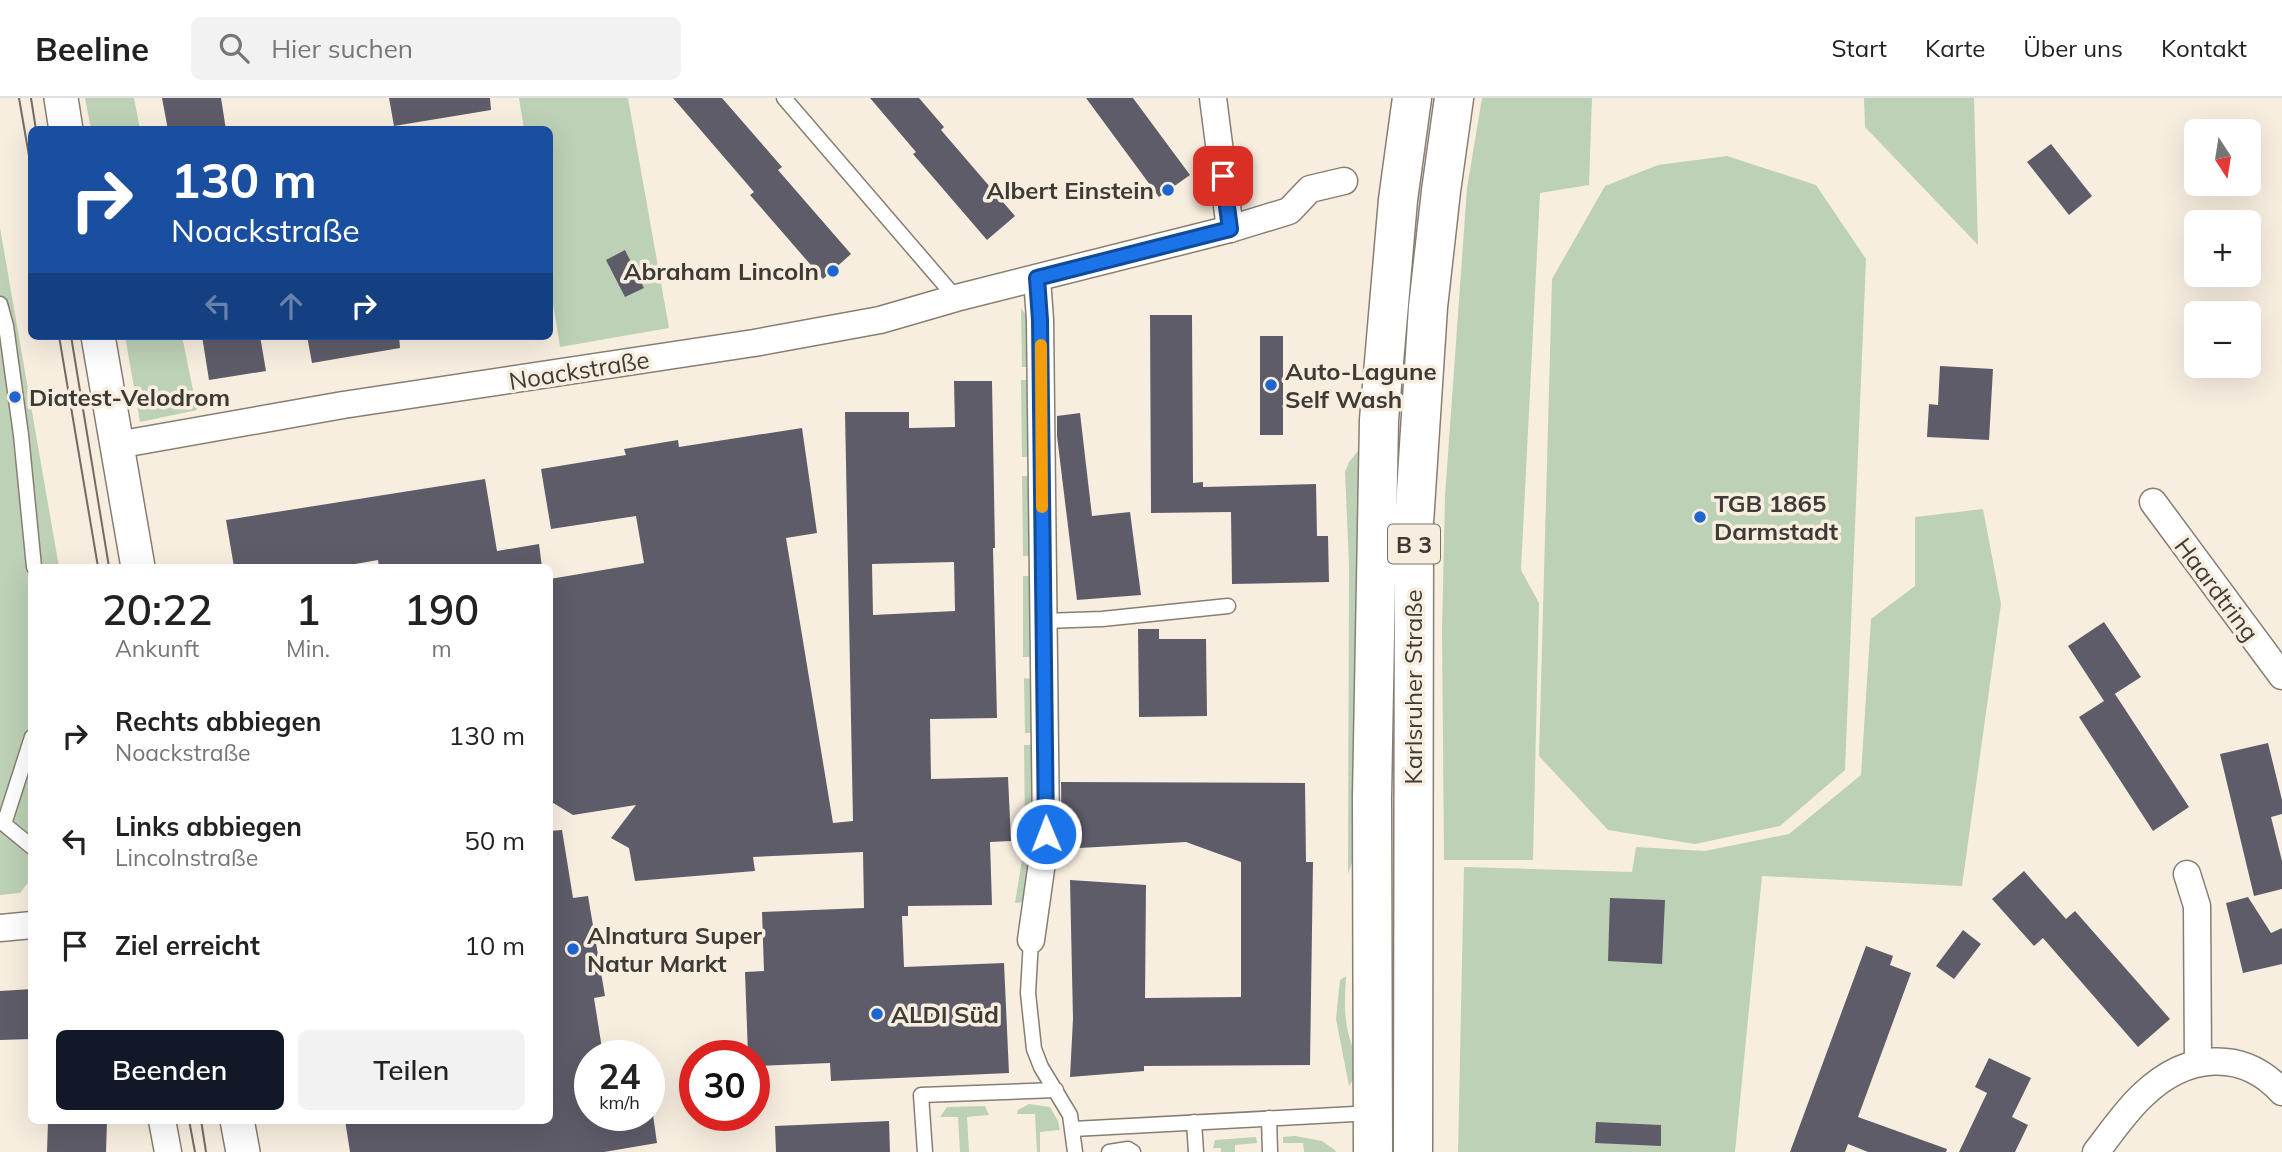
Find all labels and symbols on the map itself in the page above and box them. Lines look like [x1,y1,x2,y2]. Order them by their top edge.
north arrow [2184,119,2261,196]
pin [1193,146,1253,206]
place label: Albert Einstein [986,175,1154,205]
marker: Albert Einstein [1160,182,1176,198]
place label: Abraham Lincoln [623,256,819,286]
marker: Abraham Lincoln [825,263,841,279]
street label: Noackstraße [507,344,651,396]
place label: Auto-Lagune Self Wash [1285,356,1437,414]
marker: Auto-Lagune Self Wash [1263,377,1279,393]
place label: Diatest-Velodrom [29,382,230,412]
marker: Diatest-Velodrom [7,389,23,405]
place label: TGB 1865 Darmstadt [1714,488,1838,546]
marker: TGB 1865 Darmstadt [1692,509,1708,525]
road number: B 3 [1388,524,1440,564]
street label: Haardtring [2168,531,2266,647]
street label: Karlsruher Straße [1398,589,1428,785]
position arrow [1009,797,1083,871]
place label: Alnatura Super Natur Markt [587,920,763,978]
marker: Alnatura Super Natur Markt [565,941,581,957]
place label: ALDI Süd [891,999,999,1029]
marker: ALDI Süd [869,1006,885,1022]
speed limit sign: 30 [679,1040,770,1131]

